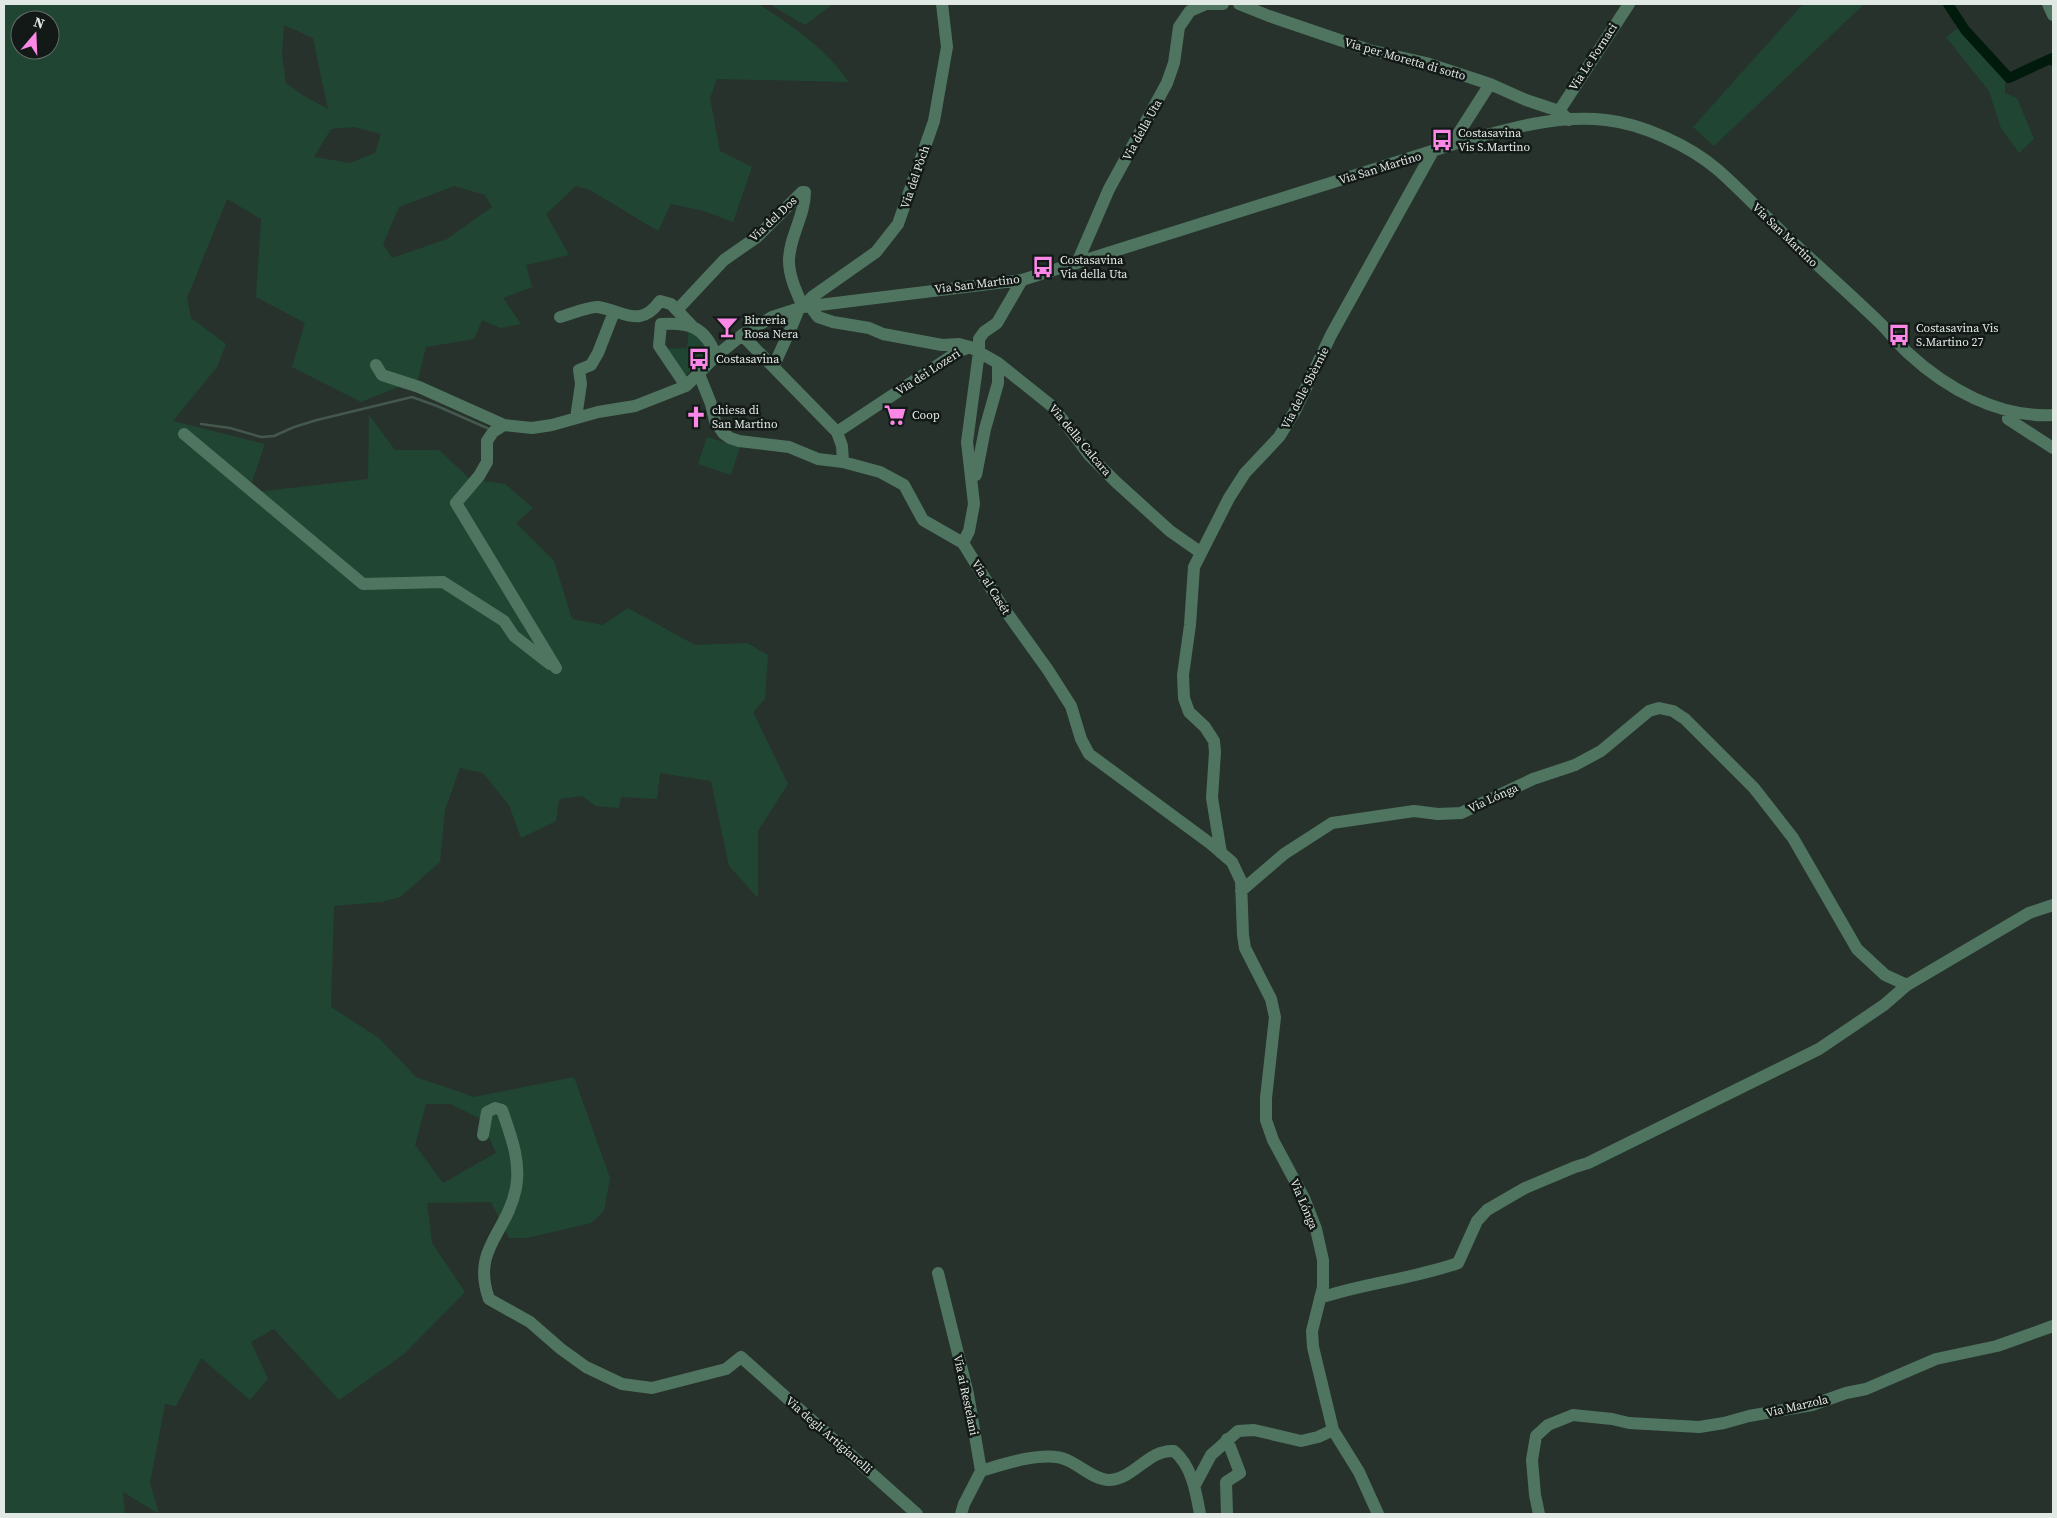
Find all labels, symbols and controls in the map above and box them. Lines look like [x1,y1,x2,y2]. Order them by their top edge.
north arrow [10,10,60,60]
text: N [31,12,47,34]
street label: Via Le Fornaci [1565,20,1621,94]
street label: Via per Moretta di sotto [1342,34,1468,84]
street label: Via della Uta [1119,96,1166,163]
place label: Costasavina Vis S.Martino [1458,125,1530,155]
bus stop icon: Costasavina Vis S.Martino [1429,127,1455,153]
street label: Via del Pòch [897,143,933,211]
street label: Via San Martino [1337,148,1424,188]
street label: Via del Dos [746,193,800,245]
street label: Via San Martino [1749,199,1822,271]
place label: Costasavina Via della Uta [1060,252,1128,282]
bus stop icon: Costasavina Via della Uta [1030,254,1056,280]
street label: Via San Martino [933,271,1021,297]
place label: Birreria Rosa Nera [744,312,799,342]
bar icon: Birreria Rosa Nera [714,314,740,340]
place label: Costasavina Vis S.Martino 27 [1916,320,1998,350]
bus stop icon: Costasavina Vis S.Martino 27 [1886,322,1912,348]
street label: Via delle Sbèrnie [1277,344,1333,432]
street label: Via dei Lozeri [893,345,964,399]
bus stop icon: Costasavina [686,346,712,372]
place label: Costasavina [716,351,780,367]
street label: Via della Calcara [1045,401,1115,480]
place label: chiesa di San Martino [712,402,778,432]
supermarket icon: Coop [882,402,908,428]
church icon: chiesa di San Martino [683,404,709,430]
place label: Coop [912,407,940,423]
street label: Via al Casét [968,557,1014,617]
street label: Via Lónga [1465,779,1521,817]
street label: Via Lónga [1286,1176,1322,1232]
street label: Via ai Restelani [950,1353,982,1437]
street label: Via Marzola [1764,1391,1831,1421]
street label: Via degli Artigianelli [782,1393,876,1477]

